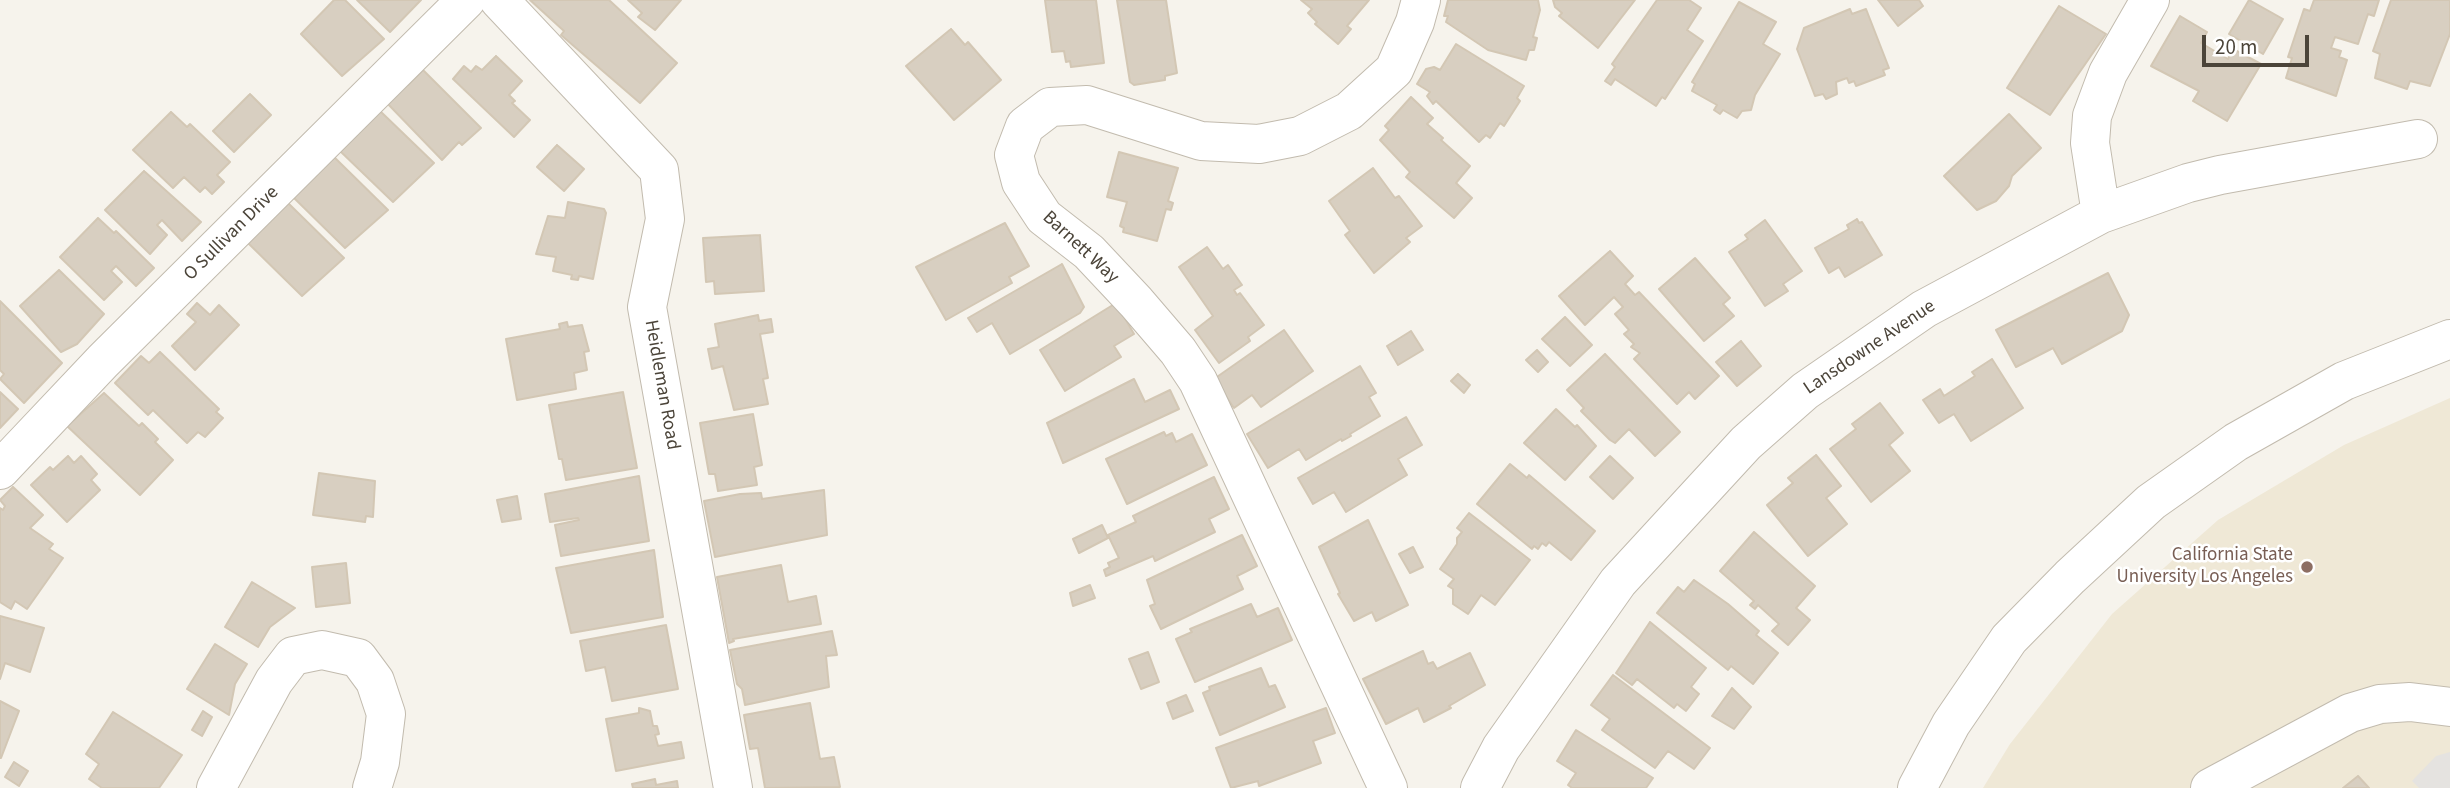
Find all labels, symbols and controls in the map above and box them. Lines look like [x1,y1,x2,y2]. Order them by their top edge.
scale bar [2205,21,2312,65]
text: 20 m [2215,32,2257,62]
street label: O Sullivan Drive [180,182,284,286]
street label: Barnett Way [1037,207,1123,289]
street label: Lansdowne Avenue [1800,296,1940,400]
street label: Heidleman Road [638,318,684,452]
place label: California State University Los Angeles [2116,545,2293,589]
marker: California State University Los Angeles [2299,559,2315,575]

